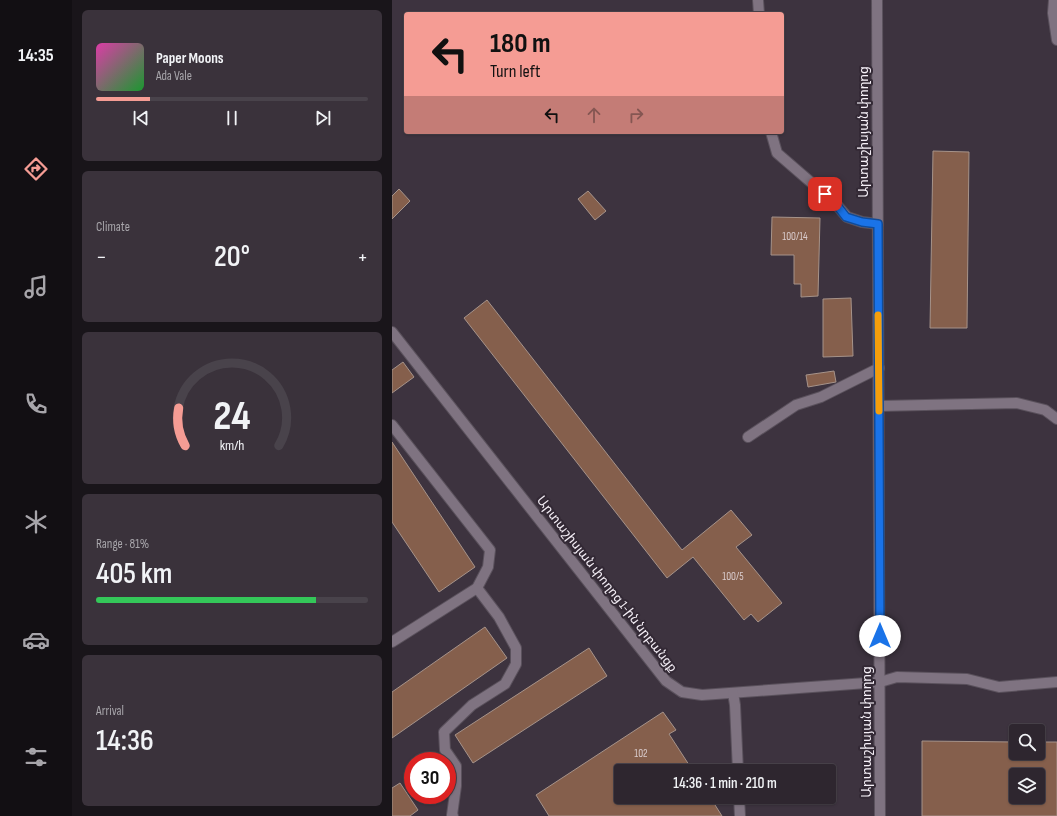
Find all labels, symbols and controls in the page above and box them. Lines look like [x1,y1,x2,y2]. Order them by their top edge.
text: 180 m [490,27,550,60]
icon: left [424,28,476,80]
text: 14:35 [18,45,54,66]
text: Paper Moons [156,49,224,68]
text: Turn left [490,61,541,82]
street label: Արտաշիսյան փողոց [856,66,872,198]
text: Ada Vale [156,68,192,84]
icon: left [541,104,563,126]
icon: ahead [583,104,605,126]
icon: right [625,104,647,126]
icon: previous [130,107,152,129]
icon: pause [221,107,243,129]
icon: next [312,107,334,129]
icon: directions [22,155,50,183]
pin [808,177,842,211]
icon: arrive [814,183,836,205]
text: Climate [96,219,130,235]
house number: 100/14 [782,230,808,243]
text: 20° [214,239,250,275]
text: − [96,244,107,271]
text: + [357,244,368,271]
icon: music [22,273,50,301]
icon: phone [22,390,50,418]
text: 24 [213,392,251,441]
text: km/h [220,437,244,454]
street label: Արտաշիսյան փողոց 1-ին նրբանցք [533,493,681,675]
icon: climate [22,508,50,536]
text: Range · 81% [96,536,149,552]
text: 405 km [96,556,172,592]
house number: 100/5 [722,570,744,583]
position arrow [859,615,901,657]
icon: car [22,626,50,654]
street label: Արտաշիսյան փողոց [859,666,875,798]
text: Arrival [96,703,124,719]
text: 14:36 [96,723,154,759]
map controls [1009,724,1045,804]
button: search [1009,724,1045,760]
icon: filters [22,743,50,771]
house number: 102 [634,747,648,760]
speed limit sign: 30 [404,752,456,804]
button: layers [1009,768,1045,804]
text: 14:36 · 1 min · 210 m [673,774,777,793]

